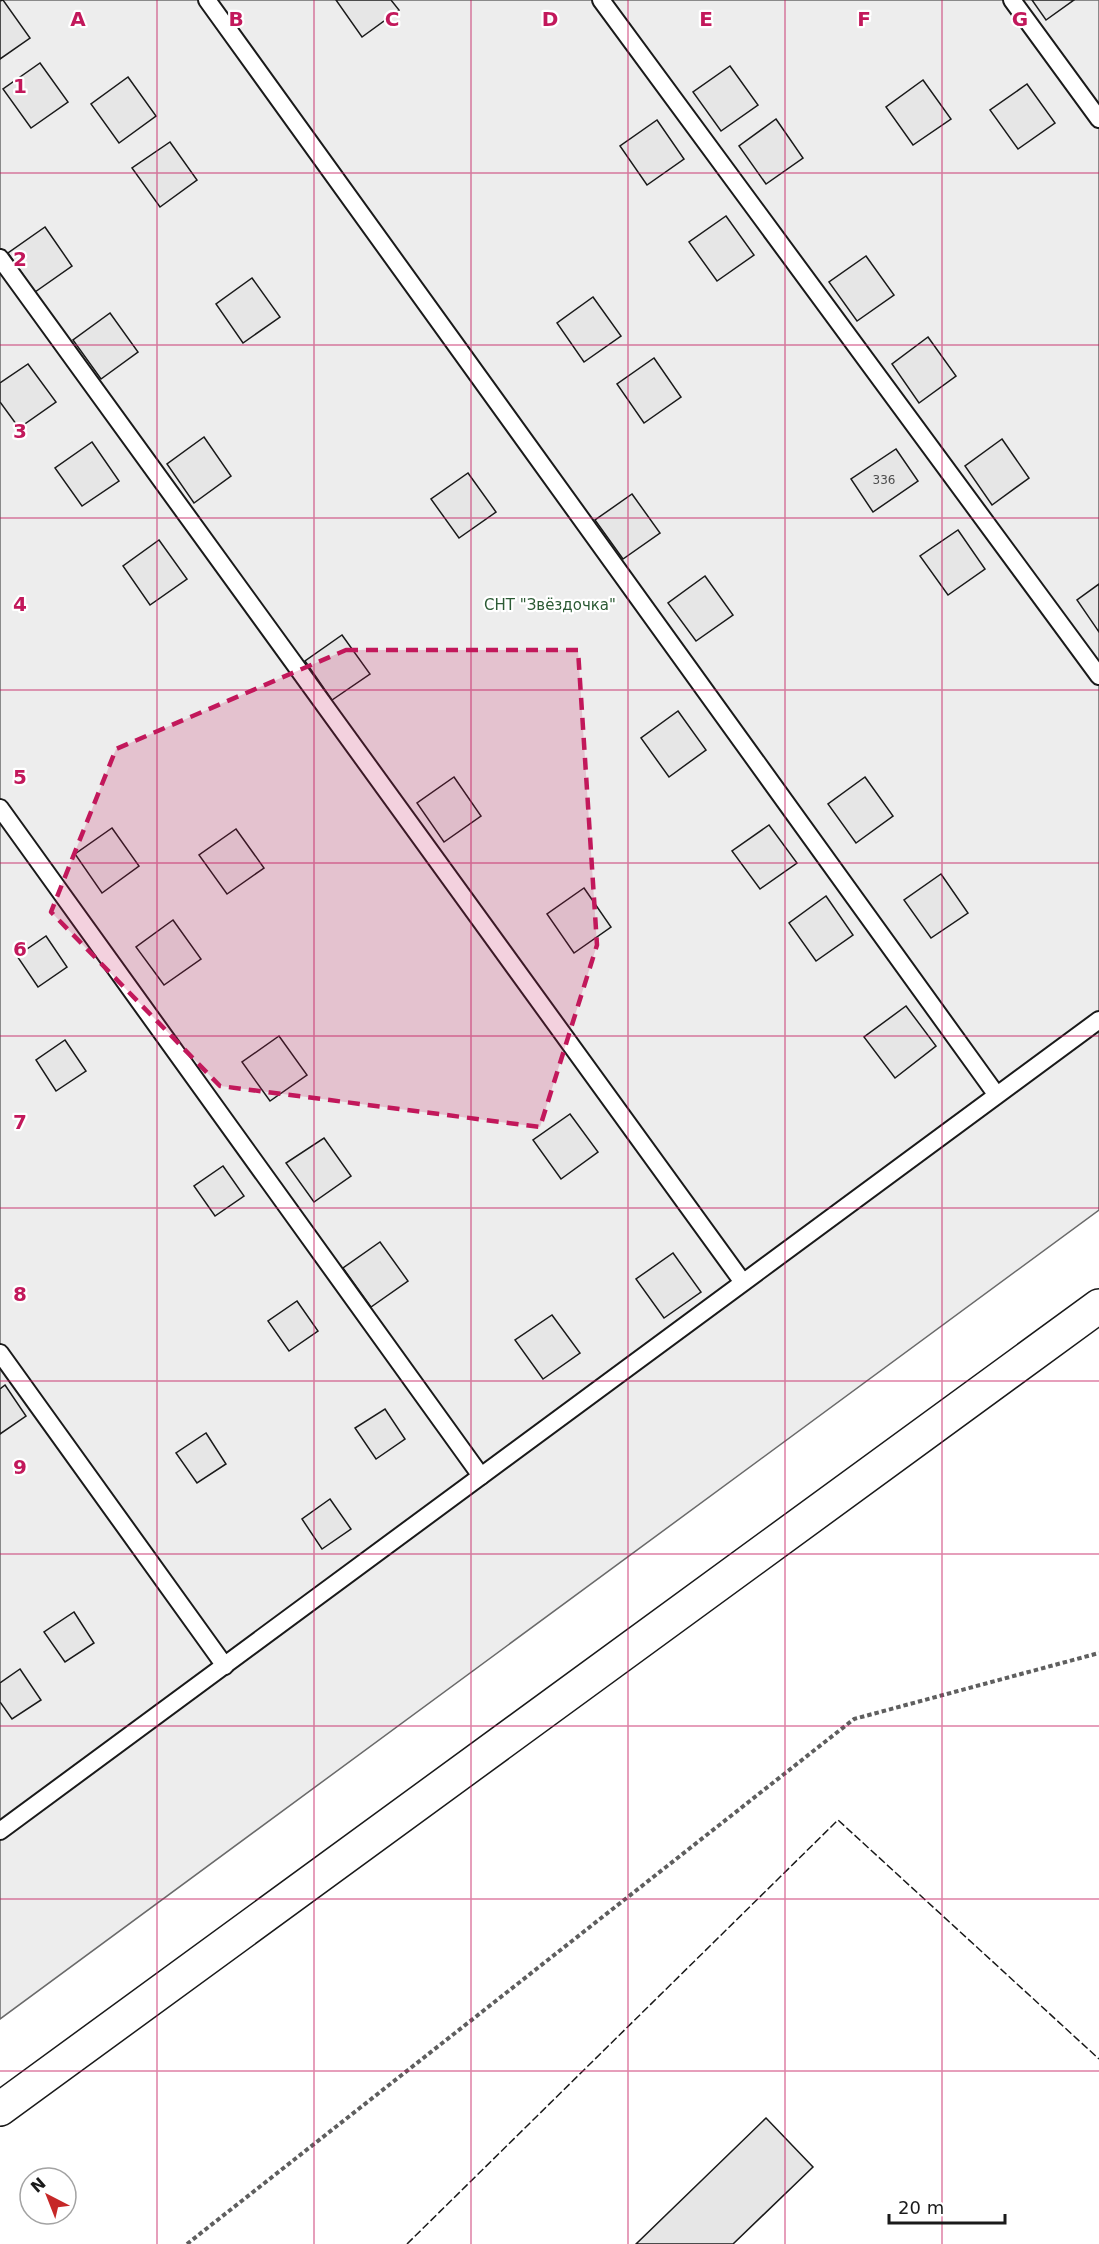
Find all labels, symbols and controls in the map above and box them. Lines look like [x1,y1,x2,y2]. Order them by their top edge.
text: A [70,7,86,31]
text: B [228,7,244,31]
text: C [385,7,399,31]
text: D [542,7,558,31]
text: E [699,7,713,31]
text: F [857,7,871,31]
text: G [1012,7,1028,31]
text: 1 [13,74,27,98]
text: 2 [13,247,27,271]
text: 3 [13,419,27,443]
house number: 336 [873,473,895,487]
text: 4 [13,592,27,616]
park label: СНТ "Звёздочка" [484,596,616,614]
text: 5 [13,765,27,789]
text: 6 [13,937,27,961]
text: 7 [13,1110,27,1134]
text: 8 [13,1282,27,1306]
text: 9 [13,1455,27,1479]
north arrow [18,2166,78,2226]
text: N [27,2174,50,2197]
scale bar [889,2187,1004,2225]
text: 20 m [898,2197,944,2218]

